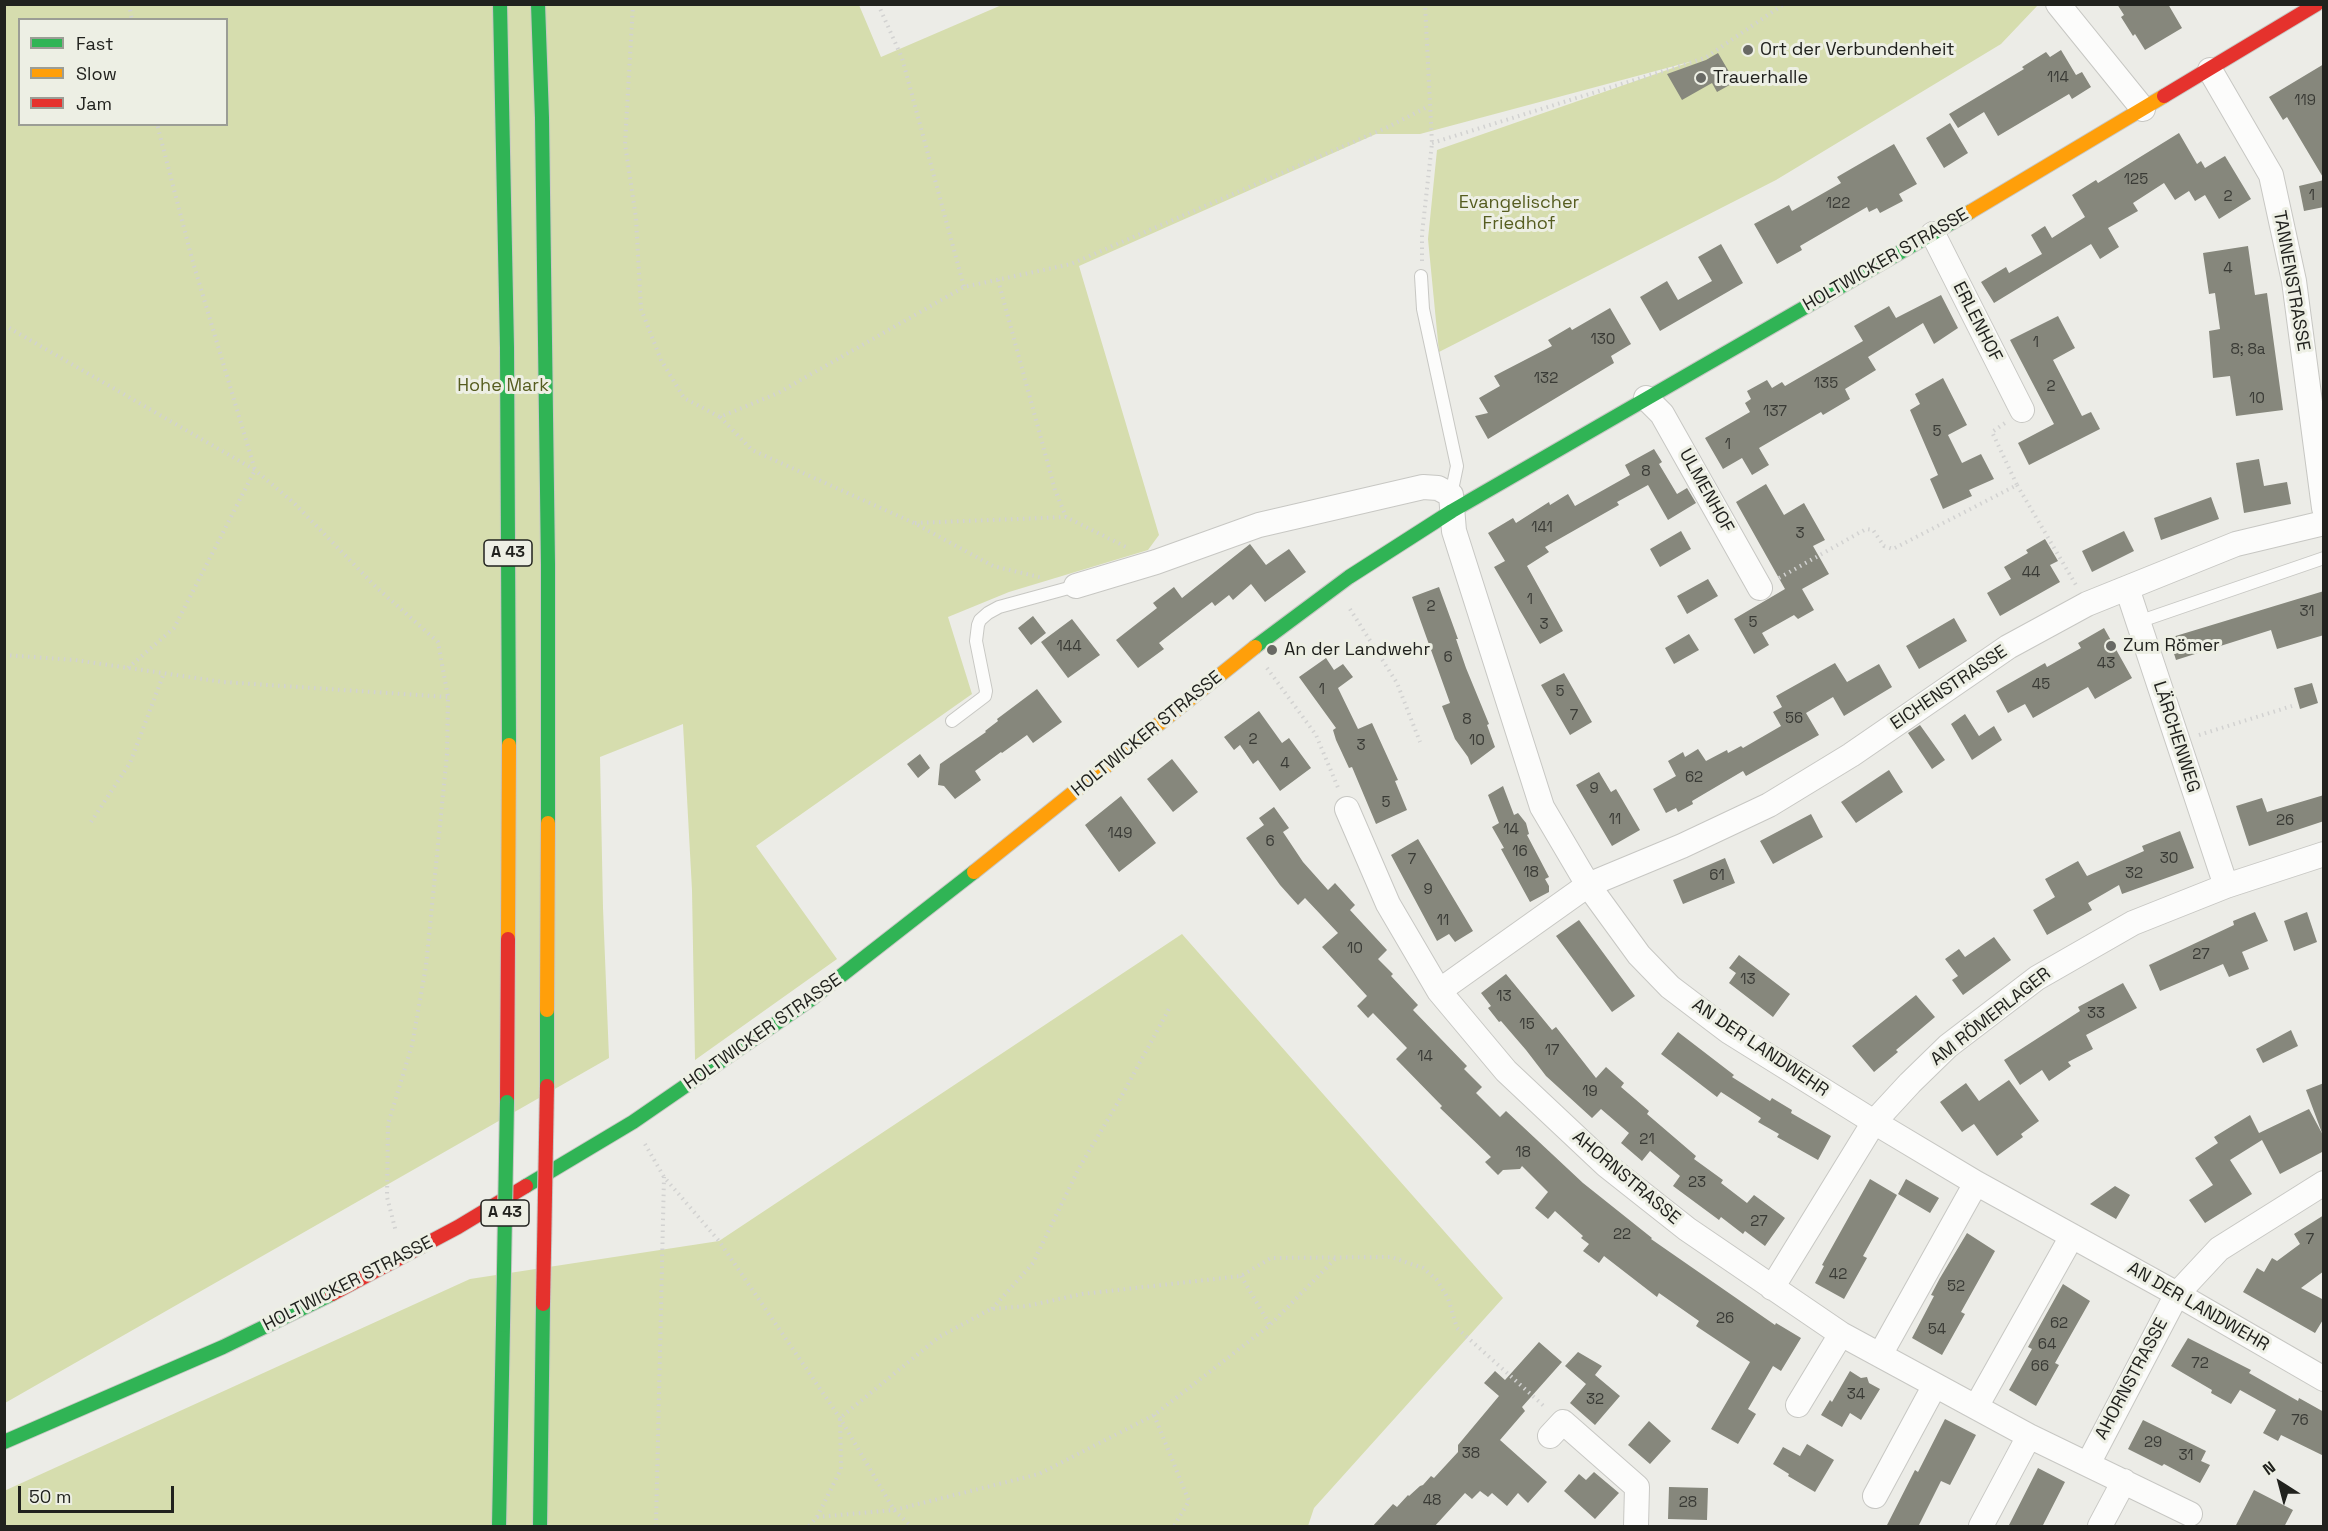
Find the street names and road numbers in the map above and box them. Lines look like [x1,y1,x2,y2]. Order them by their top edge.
street label: HOLTWICKER STRASSE [1799,204,1973,316]
street label: TANNENSTRASSE [2268,209,2314,353]
street label: ERLENHOF [1948,278,2006,366]
street label: ULMENHOF [1674,445,1738,537]
road number: A 43 [484,540,532,566]
street label: EICHENSTRASSE [1887,641,2011,735]
street label: HOLTWICKER STRASSE [1067,667,1227,801]
street label: LÄRCHENWEG [2148,679,2204,795]
street label: AM RÖMERLAGER [1927,963,2055,1071]
street label: HOLTWICKER STRASSE [680,969,846,1095]
street label: AN DER LANDWEHR [1688,994,1832,1102]
street label: AHORNSTRASSE [1568,1127,1684,1229]
road number: A 43 [481,1200,529,1226]
street label: HOLTWICKER STRASSE [260,1232,436,1336]
street label: AN DER LANDWEHR [2123,1258,2273,1356]
street label: AHORNSTRASSE [2091,1315,2173,1443]

